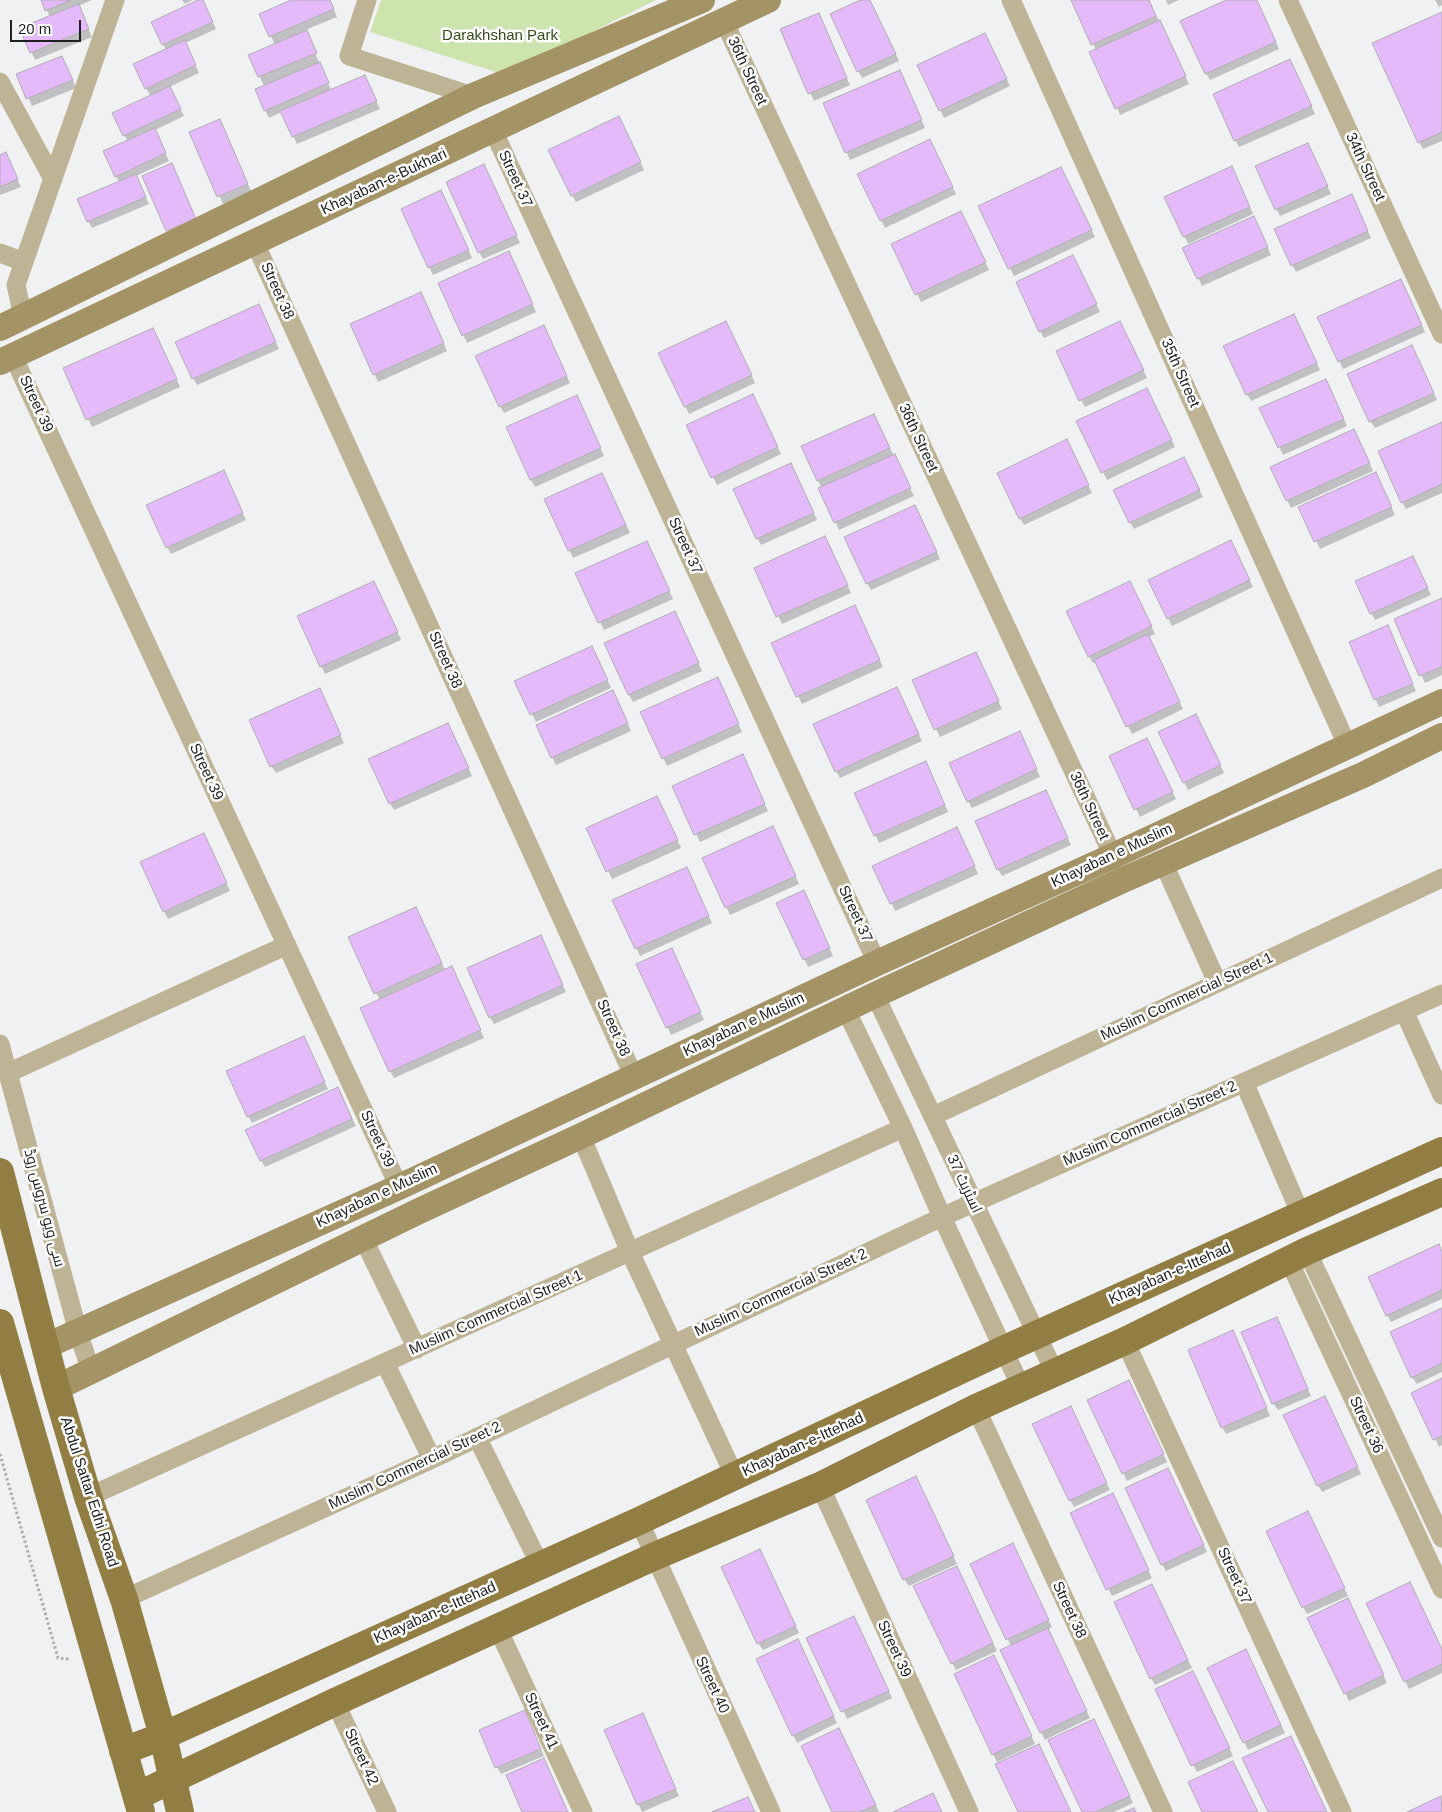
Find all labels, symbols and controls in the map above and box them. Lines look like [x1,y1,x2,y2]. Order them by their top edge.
scale bar [12,10,84,42]
text: 20 m [18,20,51,37]
park label: Darakhshan Park [442,27,558,45]
street label: 36th Street [723,34,771,108]
street label: 34th Street [1341,130,1389,204]
street label: Khayaban-e-Bukhari [318,145,450,219]
street label: Street 37 [494,148,536,210]
street label: Street 38 [256,260,298,322]
street label: 35th Street [1157,336,1203,410]
street label: Street 39 [15,373,57,435]
street label: 36th Street [894,401,942,475]
street label: Street 37 [664,515,706,577]
street label: Street 38 [424,629,466,691]
street label: Street 39 [185,741,227,803]
street label: 36th Street [1065,769,1113,843]
street label: Khayaban e Muslim [1049,820,1175,892]
street label: Street 37 [834,883,876,945]
street label: Muslim Commercial Street 1 [1098,949,1276,1045]
street label: Khayaban e Muslim [681,989,807,1061]
street label: Street 38 [592,997,634,1059]
street label: Muslim Commercial Street 2 [1060,1077,1240,1171]
street label: Street 39 [356,1108,398,1170]
street label: سی ویو سروس روڈ [20,1147,68,1269]
street label: اسٹریٹ 37 [943,1152,985,1216]
street label: Khayaban e Muslim [314,1160,440,1232]
street label: Khayaban-e-Ittehad [1106,1239,1234,1309]
street label: Muslim Commercial Street 2 [692,1245,870,1341]
street label: Muslim Commercial Street 1 [406,1266,586,1360]
street label: Street 36 [1345,1394,1387,1456]
street label: Khayaban-e-Ittehad [739,1409,867,1481]
street label: Abdul Sattar Edhi Road [56,1415,122,1569]
street label: Muslim Commercial Street 2 [326,1418,504,1514]
street label: Street 37 [1213,1545,1255,1607]
street label: Khayaban-e-Ittehad [371,1578,499,1648]
street label: Street 38 [1048,1579,1090,1641]
street label: Street 39 [873,1618,915,1680]
street label: Street 40 [691,1654,733,1716]
street label: Street 41 [520,1690,562,1752]
street label: Street 42 [340,1726,382,1788]

